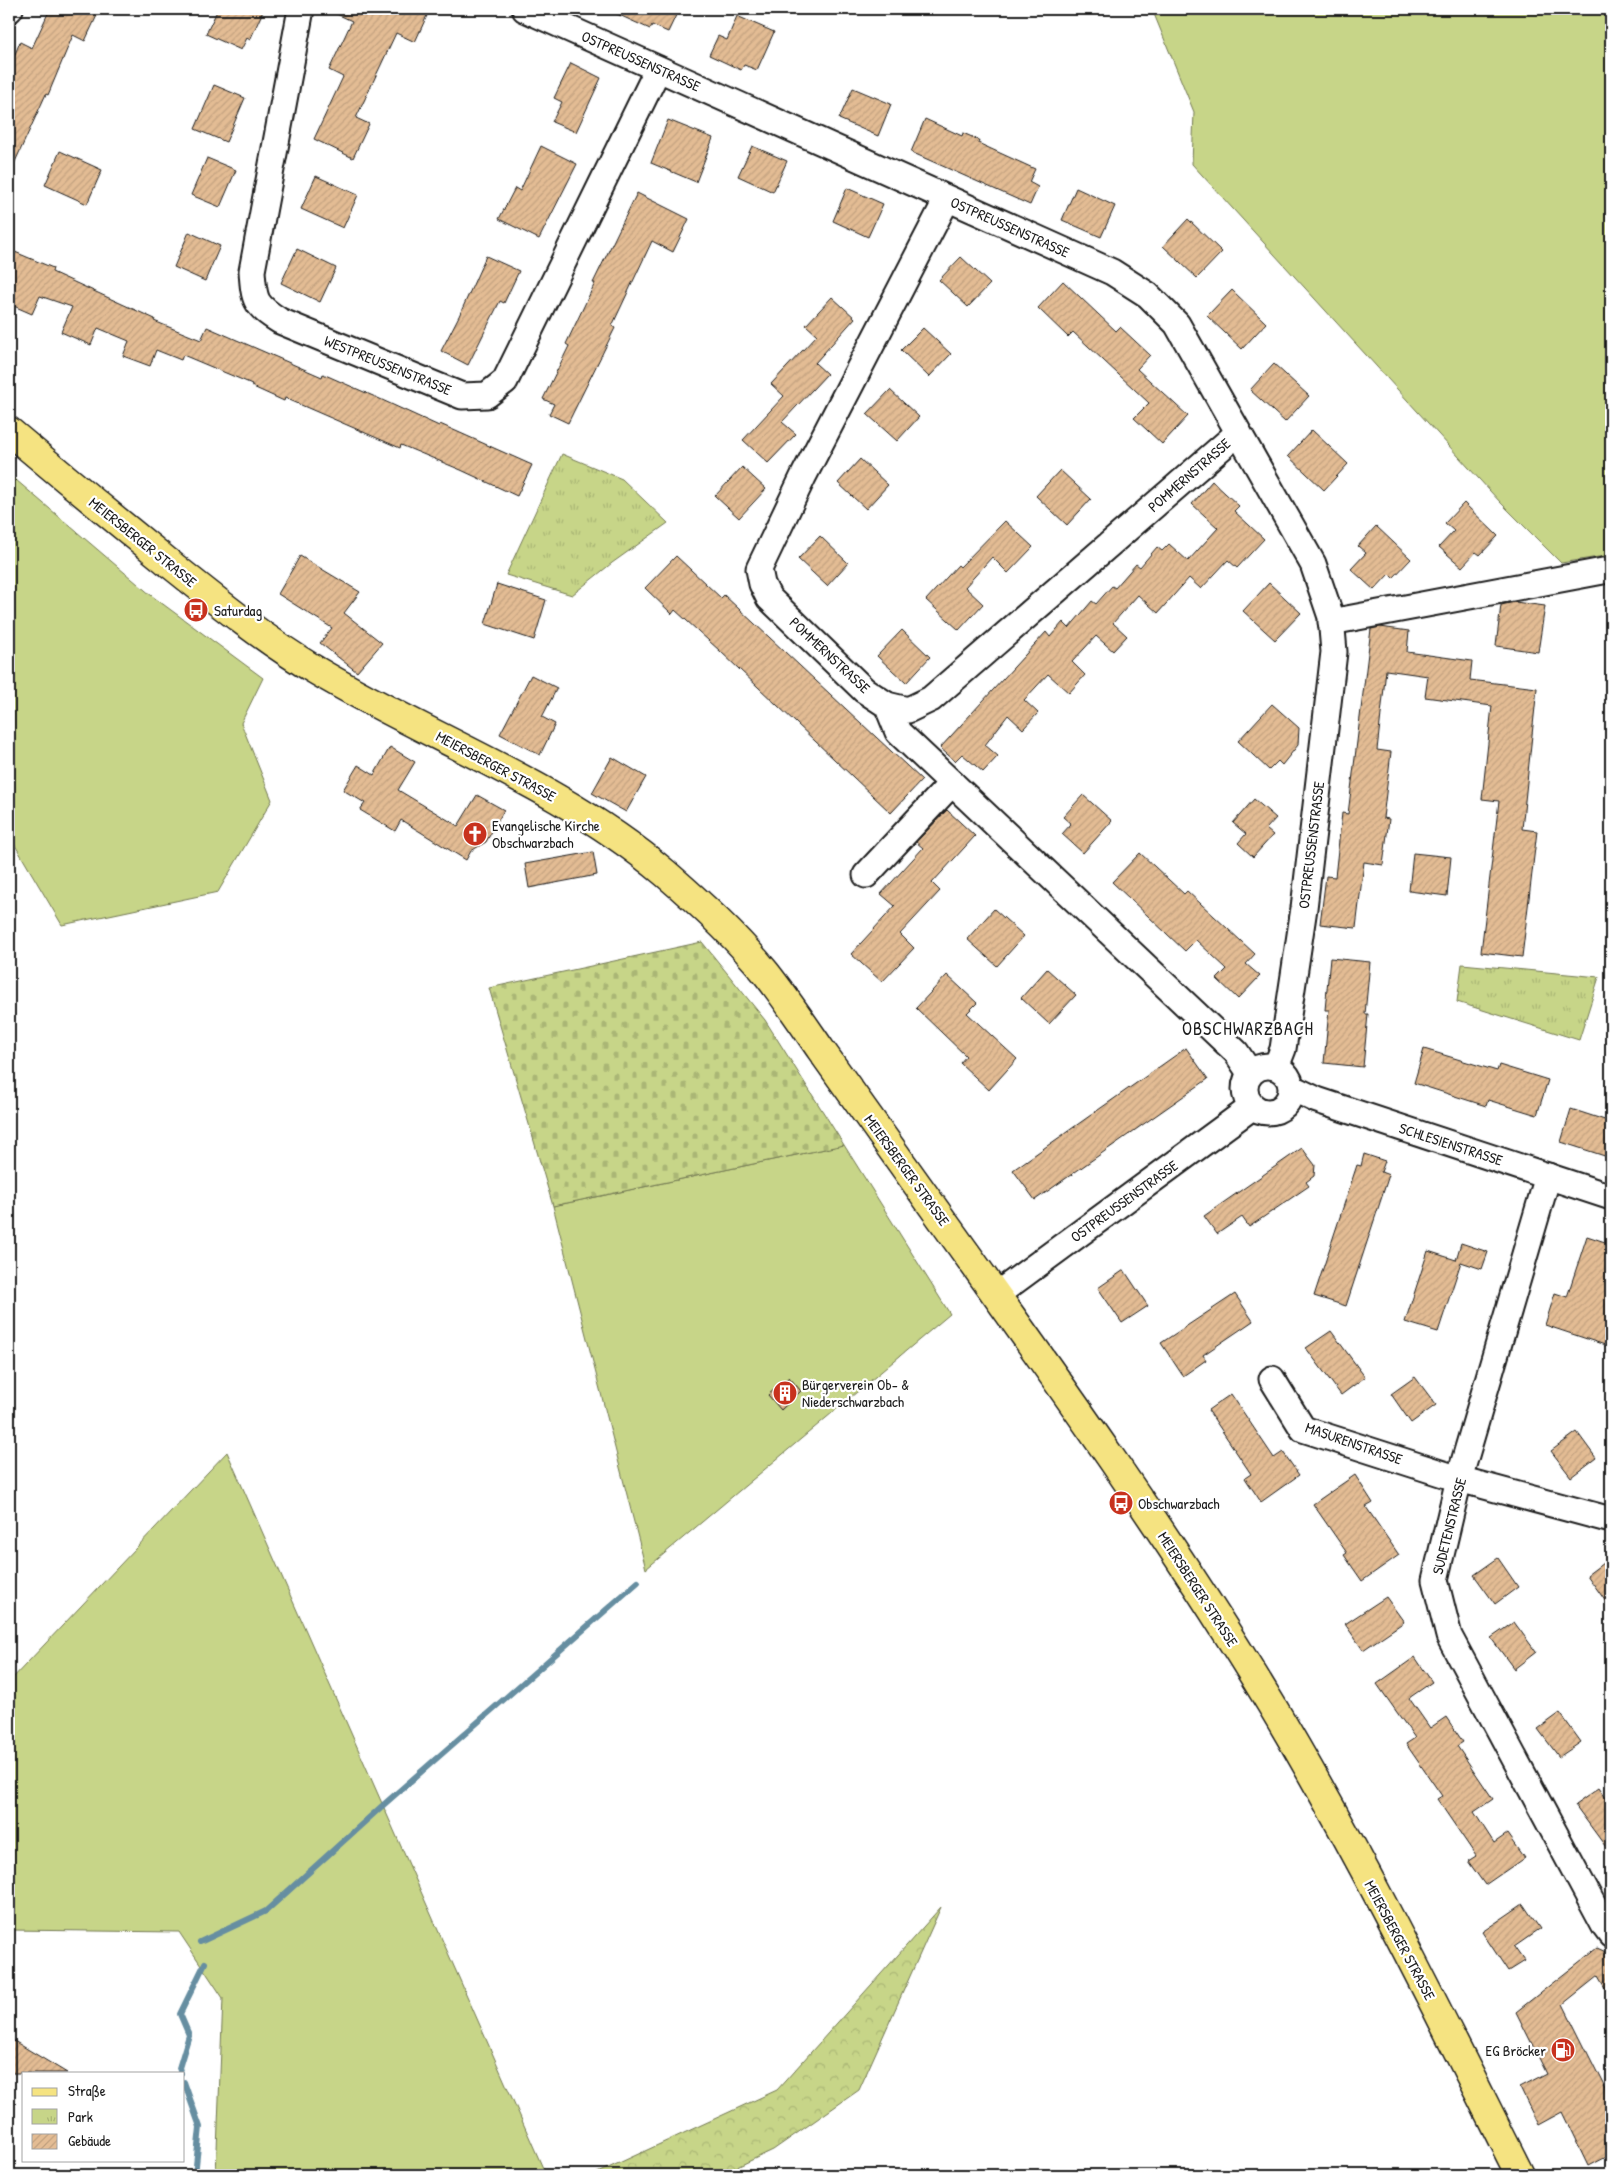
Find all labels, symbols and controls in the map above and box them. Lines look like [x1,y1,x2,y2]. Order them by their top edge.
street label: OSTPREUSSENSTRASSE [578,25,704,97]
street label: OSTPREUSSENSTRASSE [947,191,1073,263]
street label: WESTPREUSSENSTRASSE [321,330,455,400]
street label: POMMERNSTRASSE [1143,433,1235,517]
street label: MEIERSBERGER STRASSE [85,492,202,592]
bus stop icon: Saturdag [183,597,209,623]
place label: Saturdag [214,600,262,621]
street label: POMMERNSTRASSE [785,612,875,698]
street label: MEIERSBERGER STRASSE [432,726,560,807]
street label: OSTPREUSSENSTRASSE [1293,780,1329,910]
place label: Evangelische Kirche Obschwarzbach [492,815,600,853]
church icon: Evangelische Kirche Obschwarzbach [462,821,488,847]
district label: OBSCHWARZBACH [1182,1016,1314,1041]
street label: MEIERSBERGER STRASSE [859,1110,955,1230]
street label: SCHLESIENSTRASSE [1396,1117,1506,1171]
street label: OSTPREUSSENSTRASSE [1066,1155,1182,1247]
place label: Bürgerverein Ob- & Niederschwarzbach [802,1374,909,1412]
building icon: Bürgerverein Ob- & Niederschwarzbach [772,1380,798,1406]
street label: MASURENSTRASSE [1303,1417,1406,1470]
street label: SUDETENSTRASSE [1427,1475,1471,1577]
bus stop icon: Obschwarzbach [1108,1490,1134,1516]
place label: Obschwarzbach [1138,1493,1220,1514]
street label: MEIERSBERGER STRASSE [1153,1528,1243,1651]
street label: MEIERSBERGER STRASSE [1360,1876,1441,2004]
fuel station icon: EG Bröcker [1550,2037,1576,2063]
place label: EG Bröcker [1486,2040,1546,2061]
legend [22,2072,185,2162]
text: Straße [68,2080,106,2101]
text: Park [68,2106,93,2127]
text: Gebäude [68,2130,111,2151]

